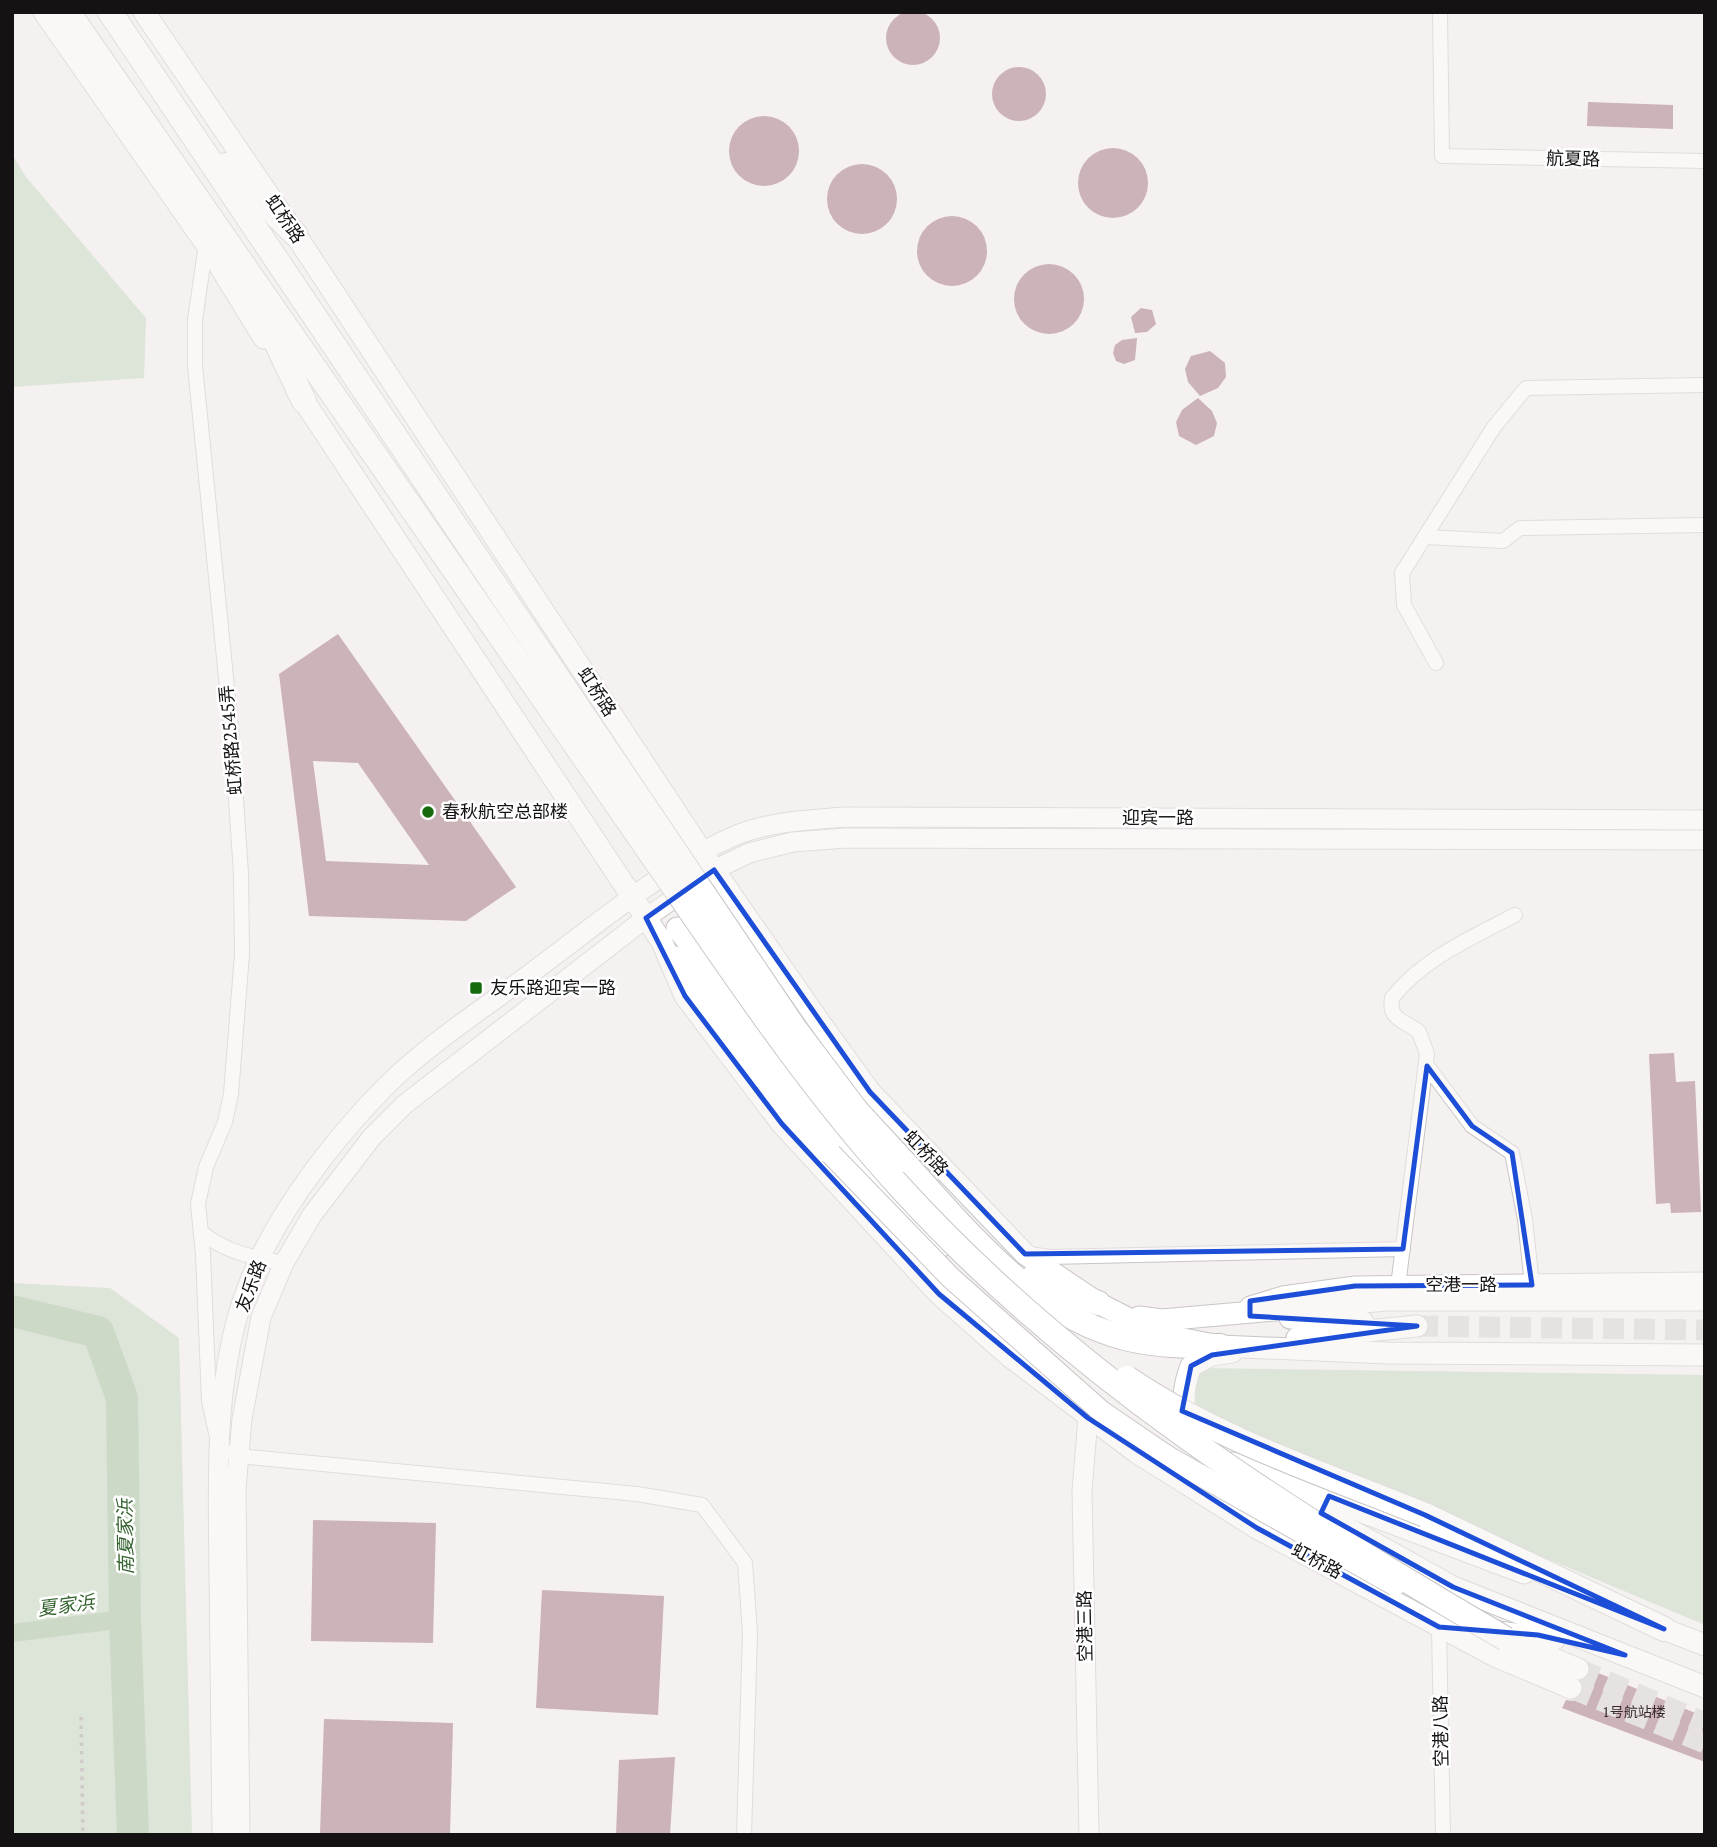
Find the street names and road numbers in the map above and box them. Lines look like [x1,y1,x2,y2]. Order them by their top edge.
street label: 航夏路 [1546,146,1600,170]
street label: 虹桥路 [261,189,311,248]
street label: 虹桥路 [573,662,623,721]
street label: 虹桥路2545弄 [213,684,247,796]
street label: 迎宾一路 [1122,805,1194,829]
street label: 虹桥路 [899,1125,954,1180]
street label: 友乐路 [229,1256,271,1315]
street label: 空港一路 [1425,1272,1497,1296]
street label: 虹桥路 [1288,1537,1347,1583]
street label: 空港三路 [1071,1590,1097,1662]
street label: 空港八路 [1427,1695,1453,1767]

